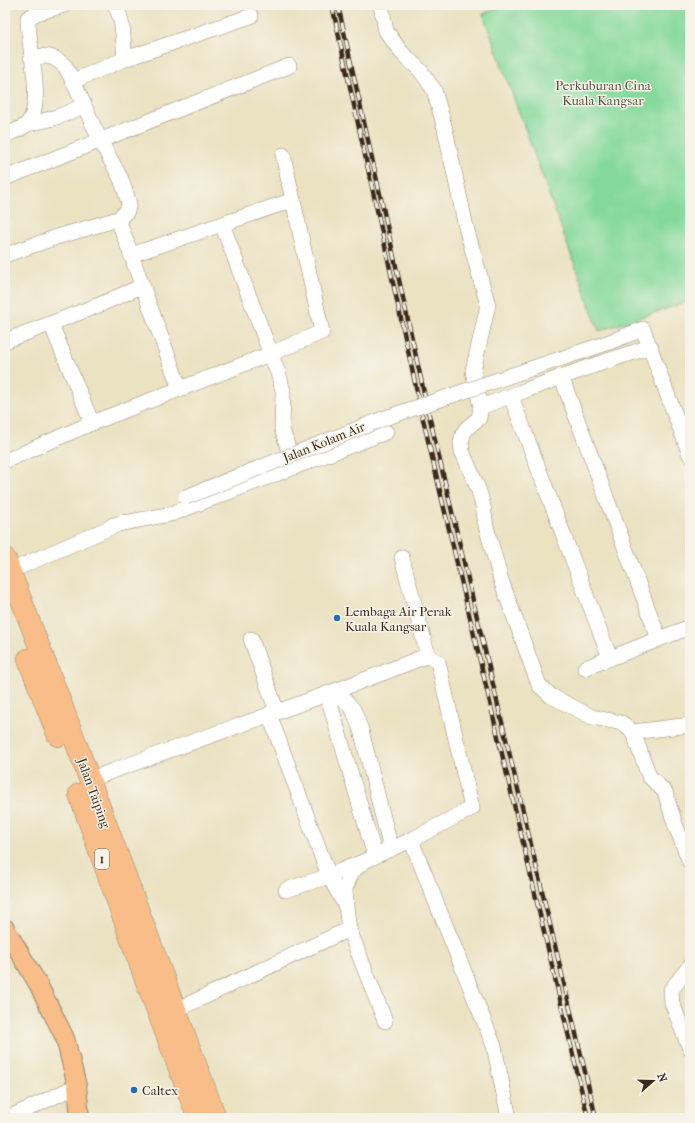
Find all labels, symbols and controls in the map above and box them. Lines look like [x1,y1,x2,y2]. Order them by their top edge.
park label: Perkuburan Cina Kuala Kangsar [555,78,652,108]
street label: Jalan Kolam Air [280,419,368,466]
place label: Lembaga Air Perak Kuala Kangsar [345,604,452,634]
marker: Lembaga Air Perak Kuala Kangsar [332,613,342,623]
street label: Jalan Taiping [74,755,114,831]
road number: 1 [95,849,109,869]
north arrow [633,1061,673,1101]
text: N [654,1072,670,1085]
place label: Caltex [142,1083,178,1098]
marker: Caltex [129,1085,139,1095]

